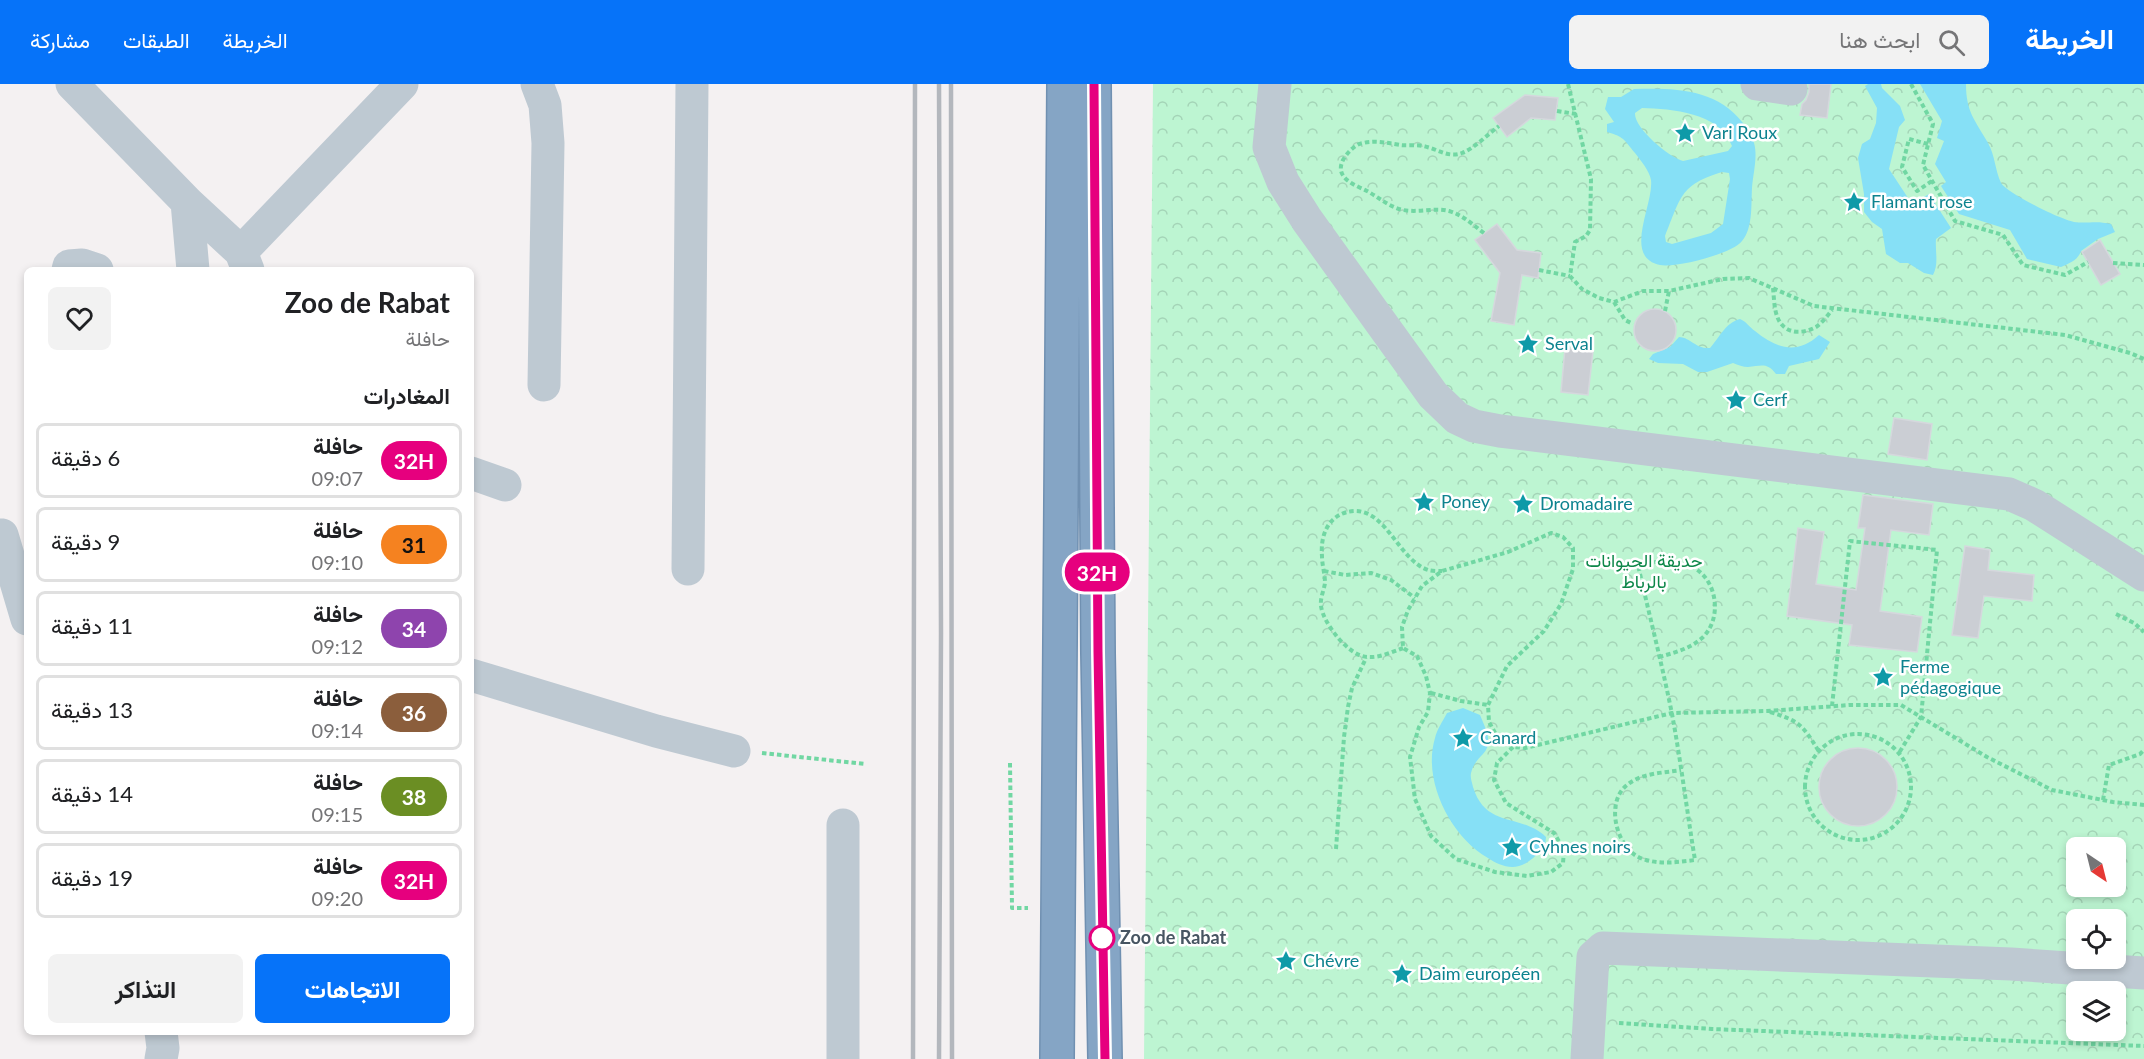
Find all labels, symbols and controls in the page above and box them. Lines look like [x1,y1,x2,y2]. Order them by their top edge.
search box [1569,15,1989,69]
text: الخريطة [2025,21,2114,55]
text: ابحث هنا [1839,26,1920,53]
icon: search [1935,26,1968,59]
text: مشاركة [30,27,90,52]
text: الطبقات [123,27,190,52]
text: الخريطة [223,27,288,52]
place icon: Vari Roux [1673,121,1697,145]
place label: Vari Roux [1702,121,1777,143]
place icon: Flamant rose [1842,190,1866,214]
place label: Flamant rose [1871,190,1973,212]
text: Zoo de Rabat [285,285,450,319]
button: heart [48,287,111,350]
text: حافلة [405,326,450,350]
place icon: Serval [1516,332,1540,356]
place label: Serval [1545,332,1593,354]
text: المغادرات [364,382,450,409]
place icon: Cerf [1724,388,1748,412]
place label: Cerf [1753,388,1788,410]
text: حافلة [313,432,363,459]
text: 6 دقيقة [51,444,120,471]
text: 32H [394,448,434,473]
text: 09:07 [312,466,363,490]
place icon: Poney [1412,490,1436,514]
place label: Poney [1441,490,1491,512]
place icon: Dromadaire [1511,492,1535,516]
place label: Dromadaire [1540,492,1633,514]
text: حافلة [313,516,363,543]
text: 9 دقيقة [51,528,120,555]
text: 31 [402,532,426,557]
park label: حديقة الحيوانات بالرباط [1585,549,1703,593]
text: 09:10 [312,550,363,574]
line badge: 32H [1062,552,1132,592]
text: 32H [1077,560,1117,585]
text: حافلة [313,600,363,627]
text: 11 دقيقة [51,612,133,639]
text: 34 [402,616,426,641]
text: 09:12 [312,634,363,658]
place label: Ferme pédagogique [1900,655,2001,698]
place icon: Ferme pédagogique [1871,665,1895,689]
text: حافلة [313,684,363,711]
text: 13 دقيقة [51,696,133,723]
text: 36 [402,700,426,725]
text: 09:14 [312,718,363,742]
place icon: Canard [1451,726,1475,750]
place label: Canard [1480,726,1536,748]
text: حافلة [313,768,363,795]
text: 14 دقيقة [51,780,133,807]
text: 38 [402,784,426,809]
text: 09:15 [312,802,363,826]
place icon: Cyhnes noirs [1500,835,1524,859]
place label: Cyhnes noirs [1529,835,1631,857]
north arrow [2066,837,2126,897]
map controls [2066,837,2126,1041]
text: حافلة [313,852,363,879]
text: 19 دقيقة [51,864,133,891]
text: 32H [394,868,434,893]
text: 09:20 [312,886,363,910]
button: locate [2066,909,2126,969]
marker: Zoo de Rabat [1089,925,1115,951]
place label: Zoo de Rabat [1120,926,1227,948]
place icon: Chévre [1274,949,1298,973]
place label: Chévre [1303,949,1359,971]
button: التذاكر [48,954,243,1023]
button: الاتجاهات [255,954,450,1023]
place icon: Daim européen [1390,962,1414,986]
place label: Daim européen [1419,962,1540,984]
button: layers [2066,981,2126,1041]

